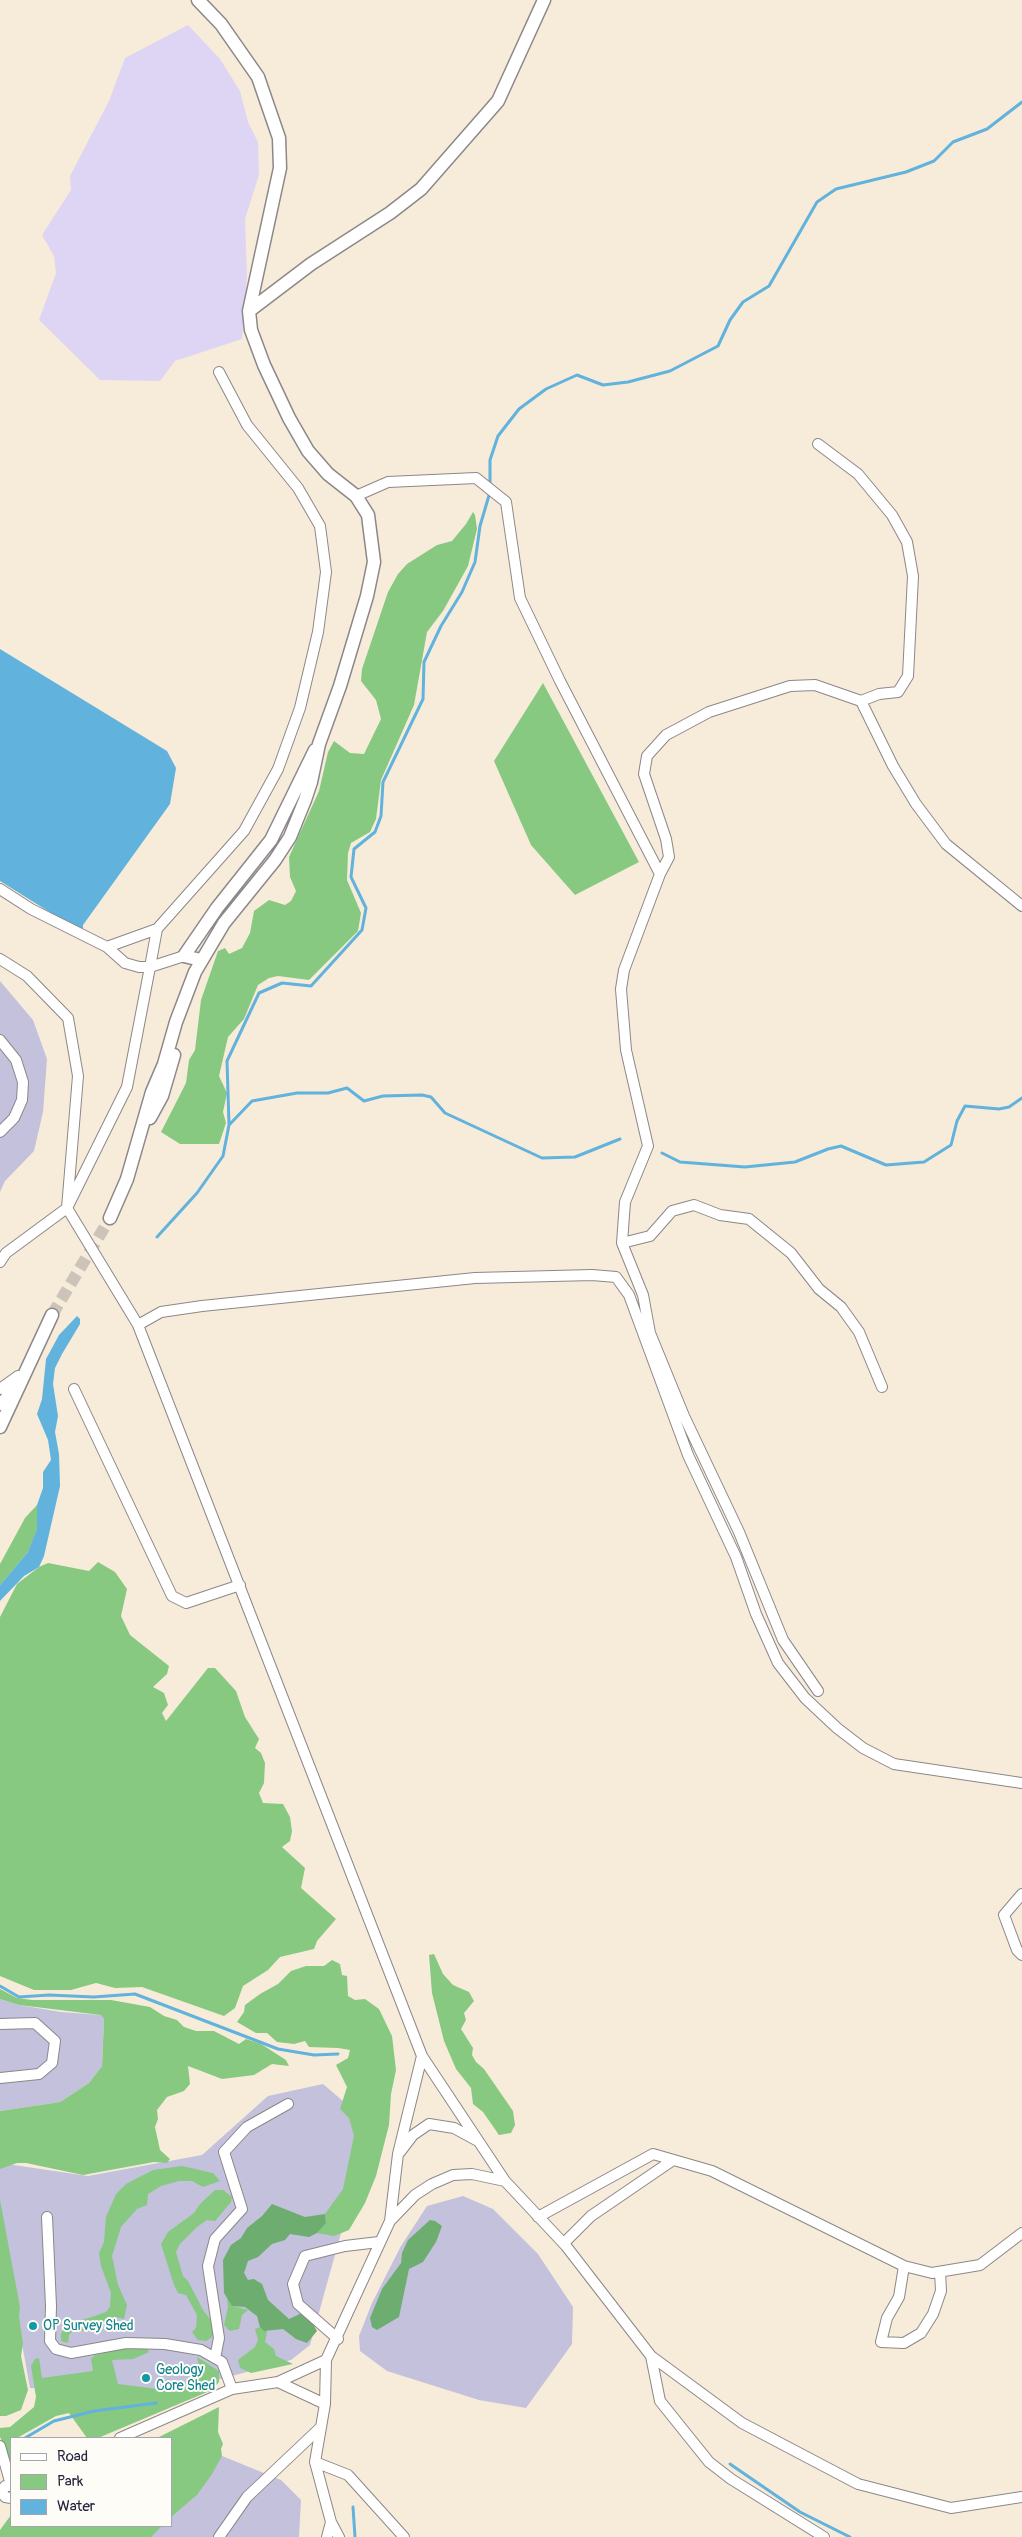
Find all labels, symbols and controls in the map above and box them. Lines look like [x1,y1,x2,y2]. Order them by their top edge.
place label: OP Survey Shed [43,2318,134,2334]
marker: OP Survey Shed [27,2320,39,2332]
place label: Geology Core Shed [156,2362,215,2394]
marker: Geology Core Shed [140,2372,152,2384]
legend [10,2437,172,2527]
text: Road [57,2447,88,2466]
text: Park [57,2472,83,2491]
text: Water [57,2497,95,2516]

